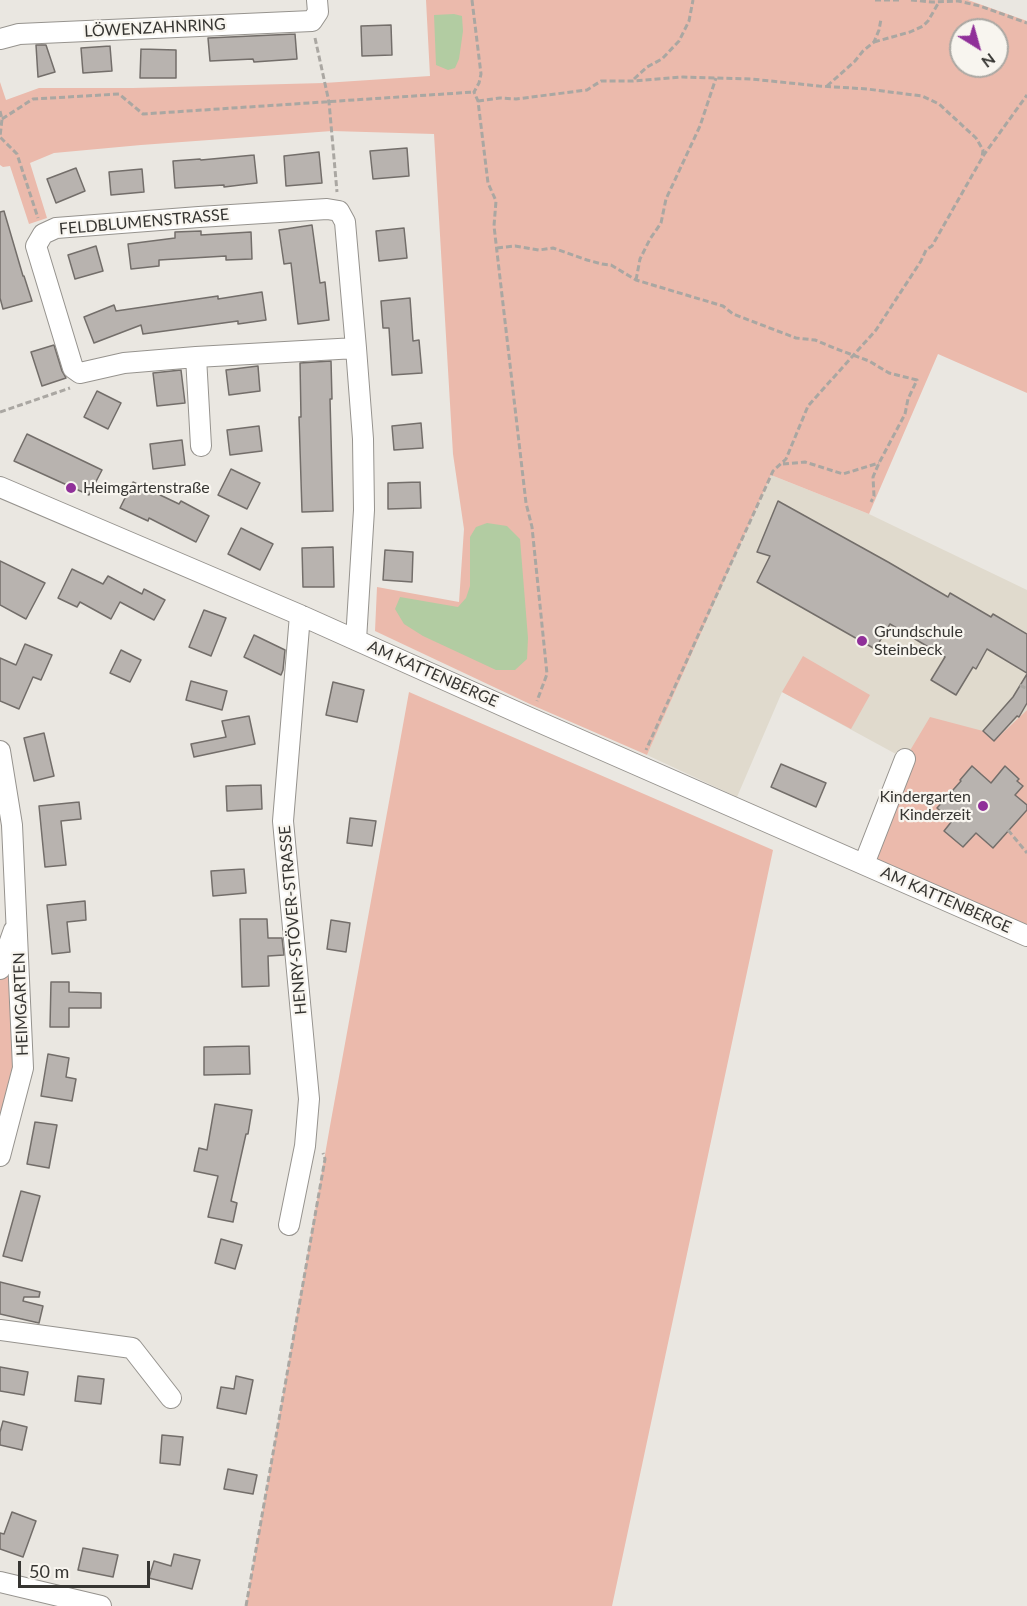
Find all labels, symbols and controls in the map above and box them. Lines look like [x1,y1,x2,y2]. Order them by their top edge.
street label: LÖWENZAHNRING [84,15,226,41]
north arrow [949,18,1009,78]
text: N [978,50,1000,72]
street label: FELDBLUMENSTRASSE [58,205,230,239]
place label: Heimgartenstraße [83,478,210,498]
marker: Heimgartenstraße [64,481,78,495]
place label: Grundschule Steinbeck [874,622,963,660]
marker: Grundschule Steinbeck [855,634,869,648]
street label: AM KATTENBERGE [365,637,501,711]
place label: Kindergarten Kinderzeit [879,787,971,825]
marker: Kindergarten Kinderzeit [976,799,990,813]
street label: HENRY-STÖVER-STRASSE [275,825,311,1015]
street label: AM KATTENBERGE [878,863,1014,937]
street label: HEIMGARTEN [10,952,32,1056]
scale bar [21,1549,153,1587]
text: 50 m [29,1560,69,1582]

